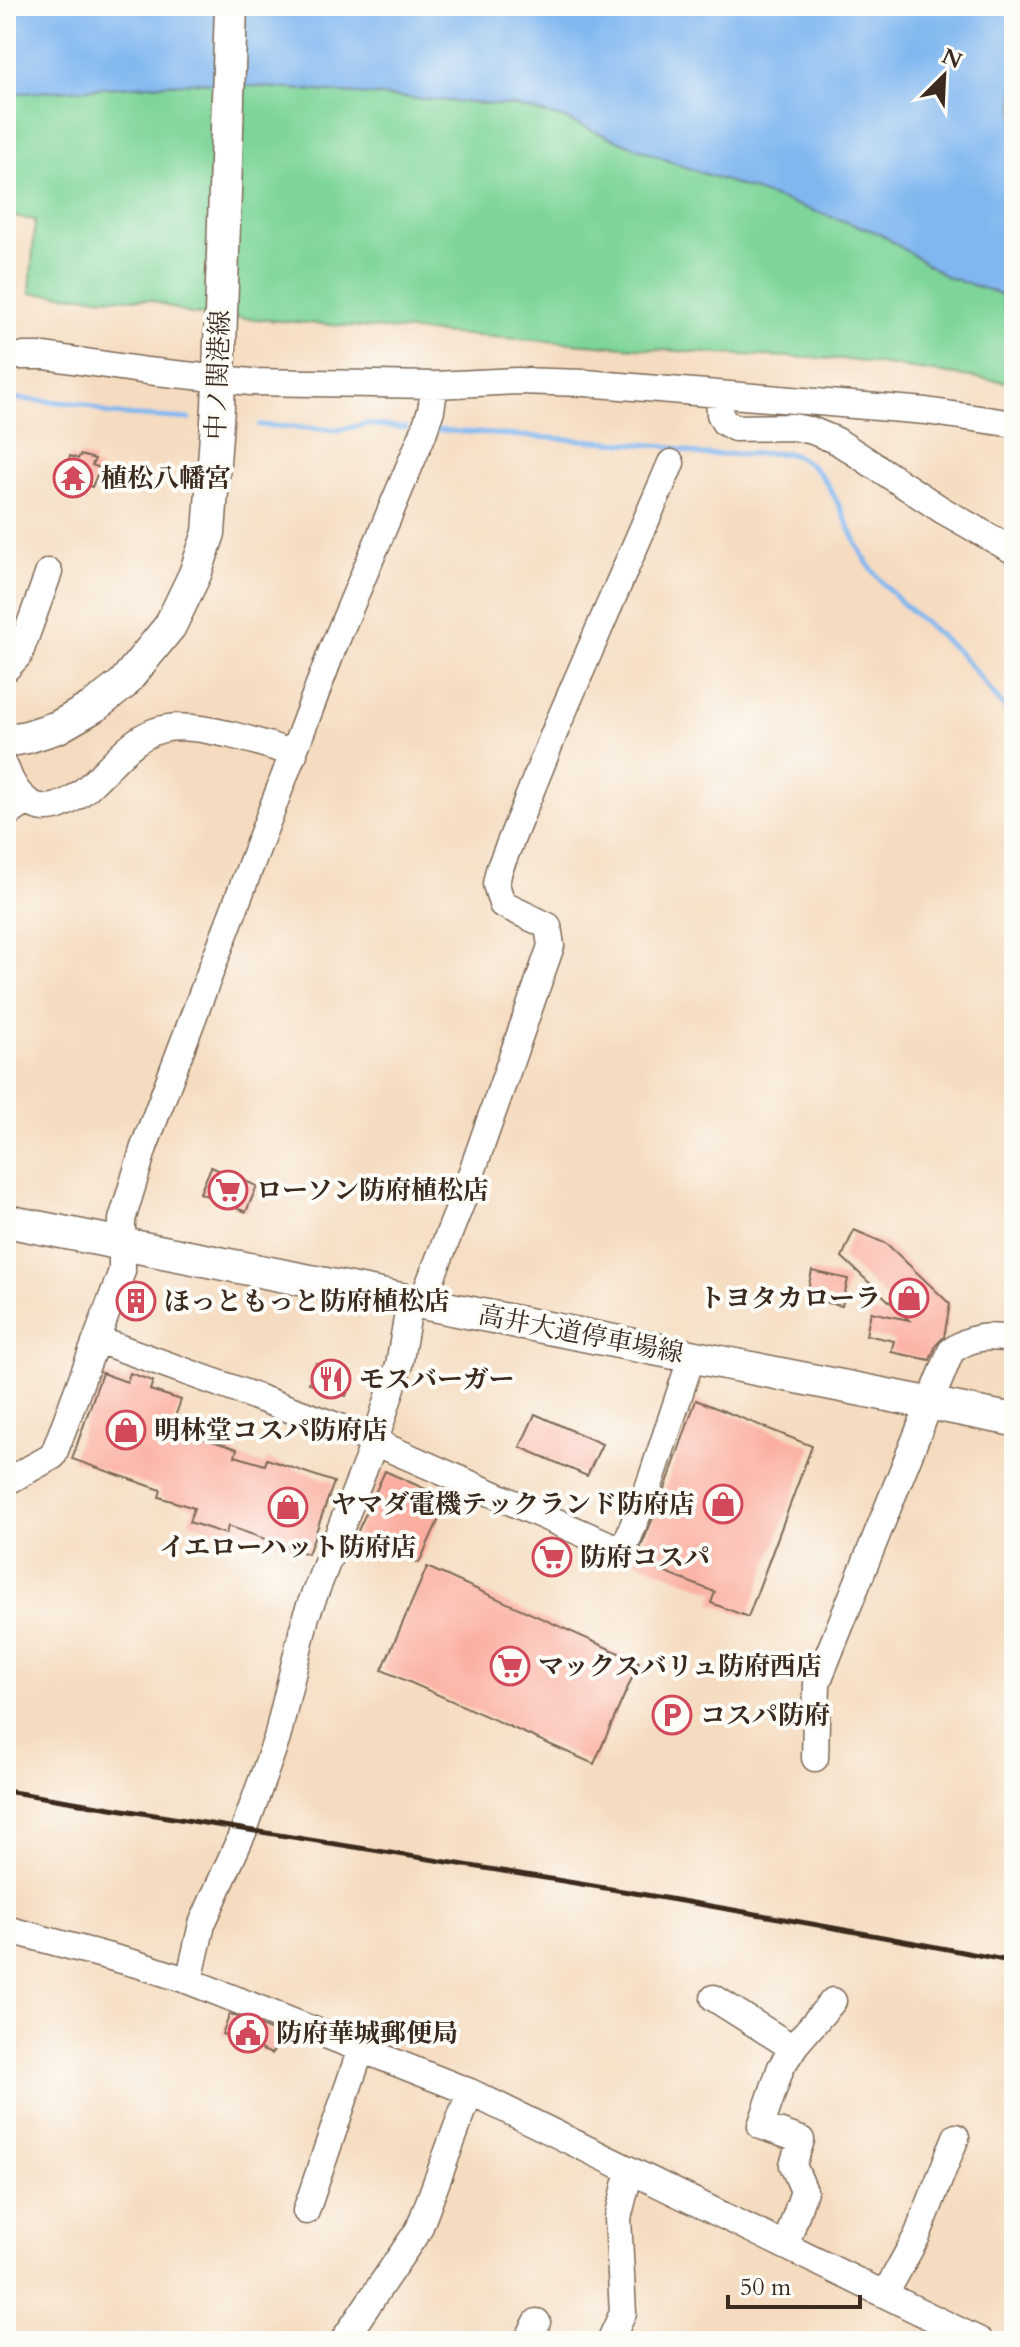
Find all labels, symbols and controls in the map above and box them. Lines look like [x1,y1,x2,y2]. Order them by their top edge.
north arrow [904,36,984,116]
text: N [937,41,967,76]
street label: 中ノ関港線 [198,309,238,441]
temple icon: 植松八幡宮 [52,457,94,499]
place label: 植松八幡宮 [101,461,231,496]
supermarket icon: ローソン防府植松店 [207,1169,249,1211]
place label: ローソン防府植松店 [256,1173,489,1208]
shop icon: トヨタカローラ [888,1277,930,1319]
building icon: ほっともっと防府植松店 [115,1280,157,1322]
place label: トヨタカローラ [699,1281,881,1316]
place label: ほっともっと防府植松店 [164,1284,450,1319]
street label: 高井大道停車場線 [476,1297,686,1371]
restaurant icon: モスバーガー [310,1358,352,1400]
place label: モスバーガー [359,1362,514,1397]
shop icon: 明林堂コスパ防府店 [105,1409,147,1451]
place label: 明林堂コスパ防府店 [154,1413,388,1448]
shop icon: ヤマダ電機テックランド防府店 [702,1483,744,1525]
shop icon: イエローハット防府店 [267,1486,309,1528]
place label: ヤマダ電機テックランド防府店 [331,1487,695,1522]
place label: イエローハット防府店 [159,1530,417,1565]
supermarket icon: 防府コスパ [531,1536,573,1578]
place label: 防府コスパ [580,1540,710,1575]
supermarket icon: マックスバリュ防府西店 [489,1645,531,1687]
place label: マックスバリュ防府西店 [538,1649,822,1684]
parking icon: コスパ防府 [651,1694,693,1736]
place label: コスパ防府 [700,1698,830,1733]
public building icon: 防府華城郵便局 [227,2012,269,2054]
place label: 防府華城郵便局 [276,2016,458,2051]
scale bar [728,2259,860,2309]
text: 50 m [740,2271,792,2304]

